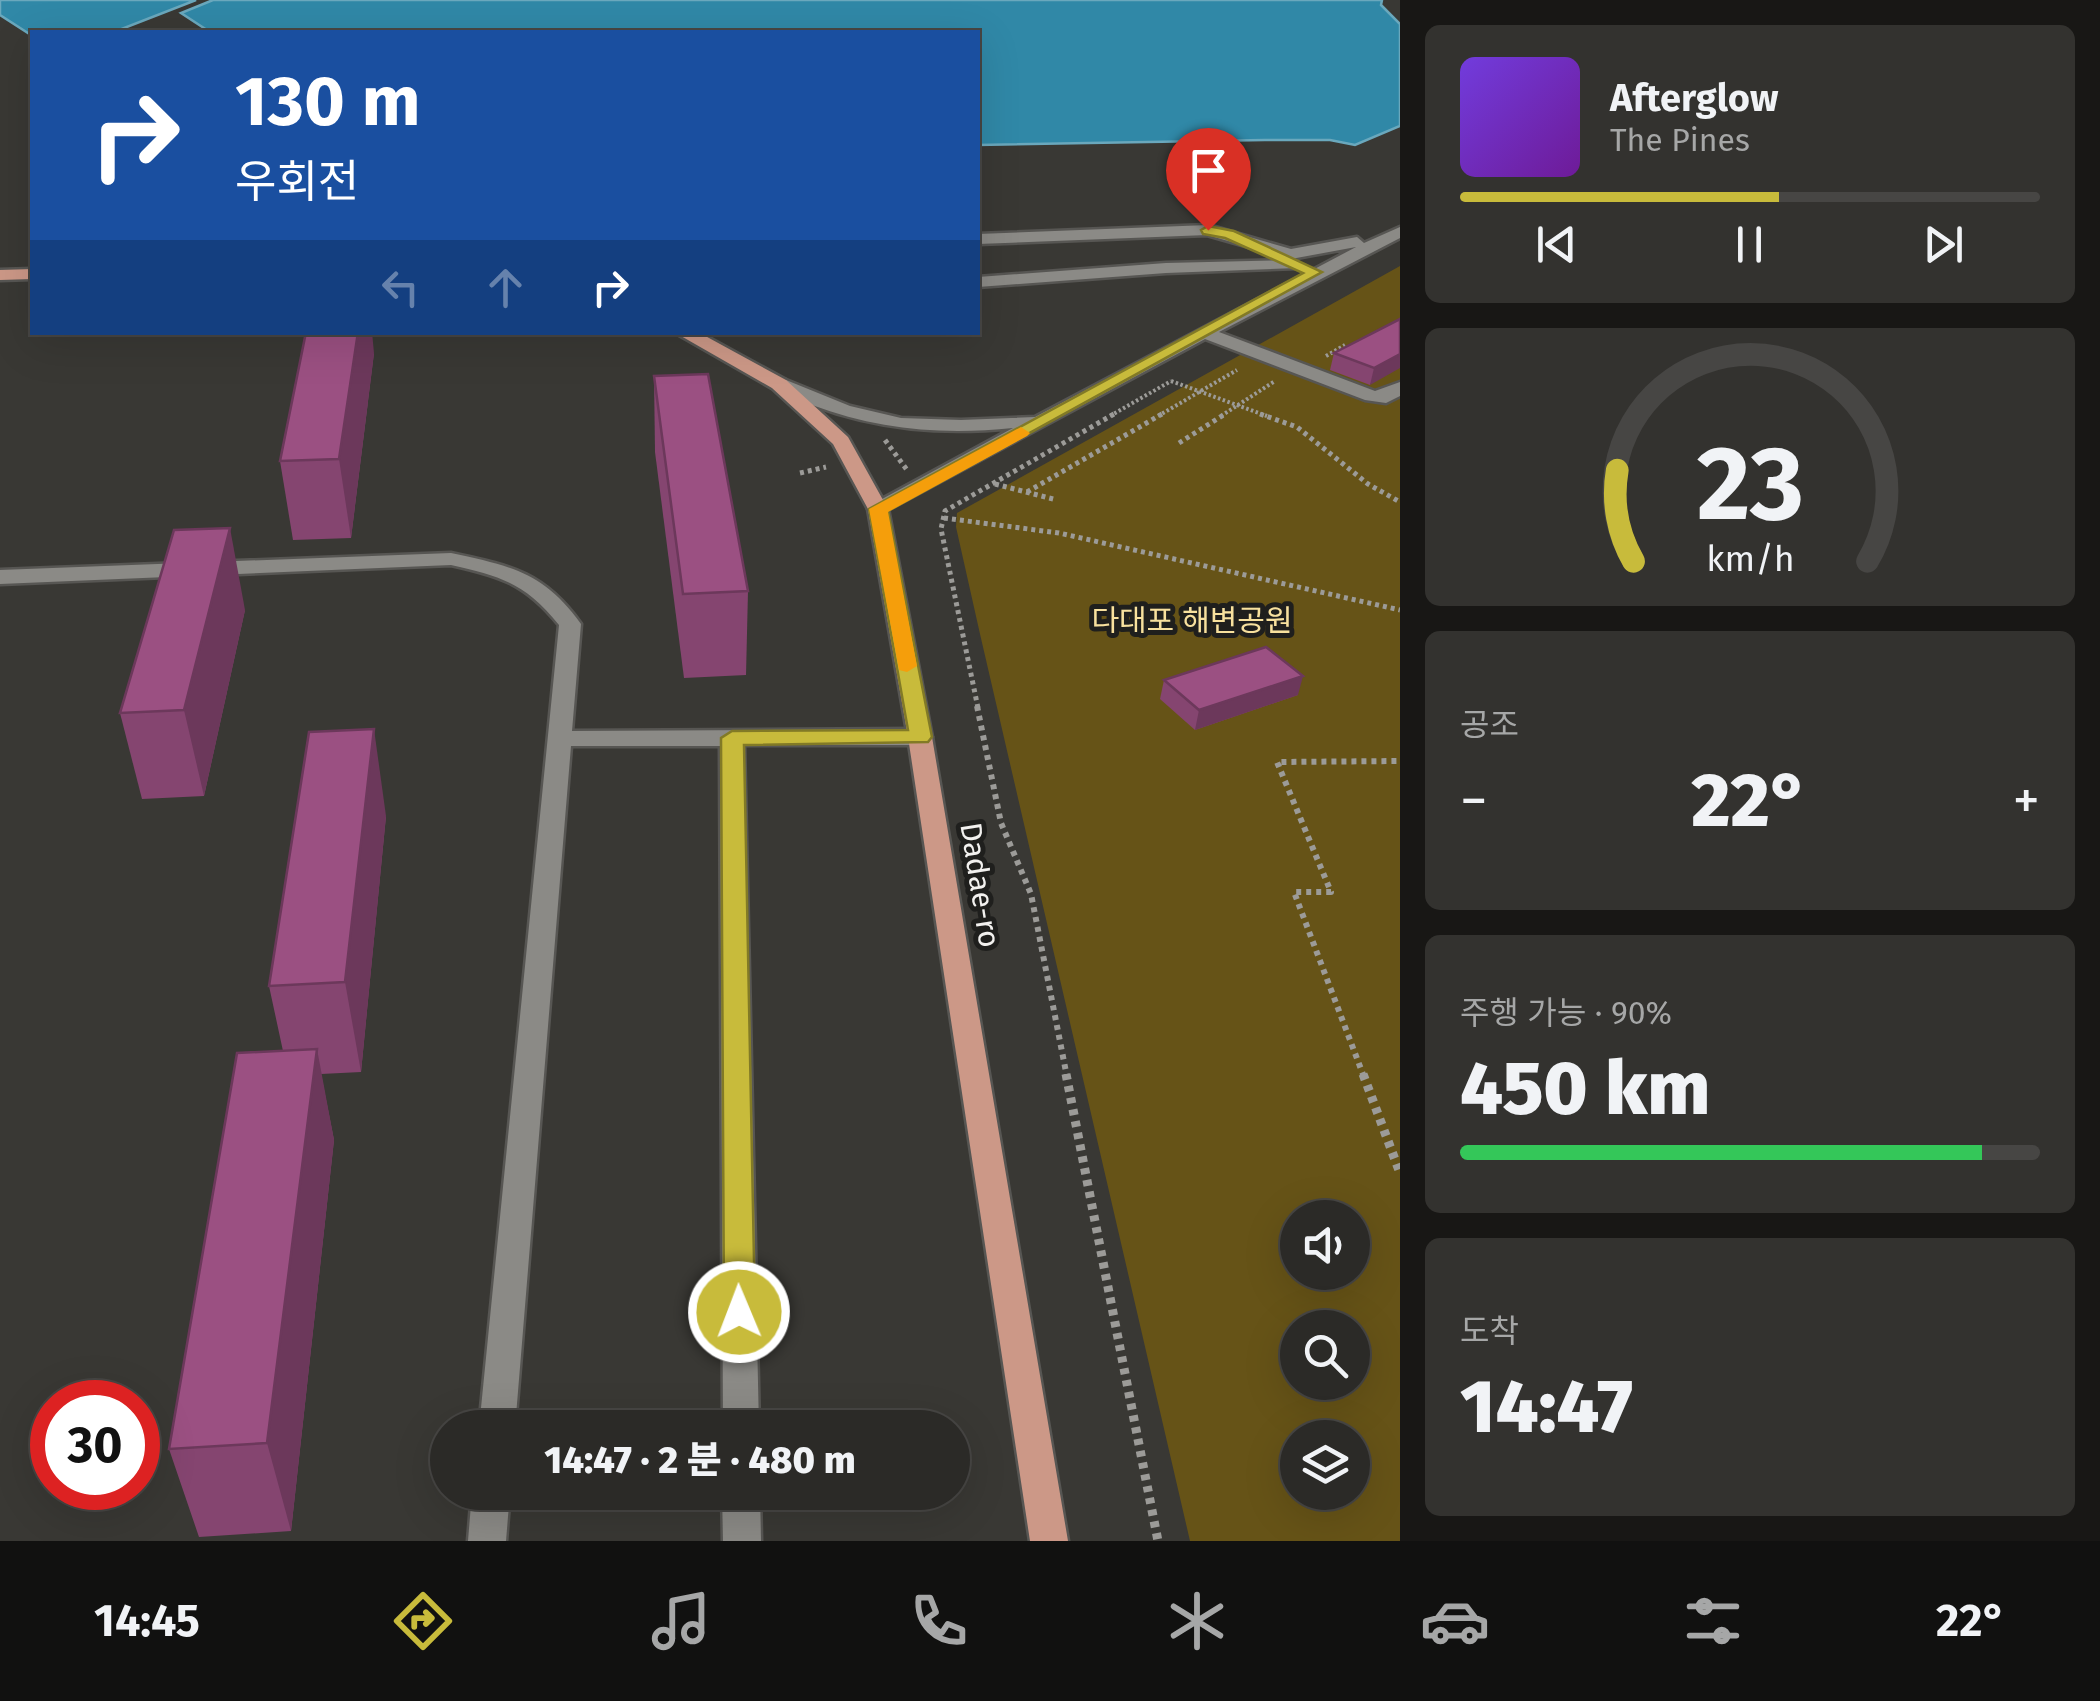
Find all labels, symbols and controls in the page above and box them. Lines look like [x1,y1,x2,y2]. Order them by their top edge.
text: 130 m [235,60,421,144]
icon: right [70,70,200,200]
text: Afterglow [1610,75,1778,121]
text: The Pines [1610,121,1750,159]
pin [1166,128,1251,231]
icon: arrive [1181,143,1236,198]
text: 우회전 [235,155,359,209]
icon: previous [1529,217,1584,272]
icon: pause [1722,217,1777,272]
icon: next [1916,217,1971,272]
icon: left [373,260,428,315]
icon: ahead [478,260,533,315]
icon: right [583,260,638,315]
text: 23 [1696,422,1804,547]
text: km/h [1706,538,1794,580]
park label: 다대포 해변공원 [1091,603,1293,639]
text: 공조 [1460,706,1519,744]
text: 22° [1691,756,1809,846]
text: − [1460,768,1488,834]
text: + [2013,768,2040,834]
street label: Dadae-ro [952,820,1008,950]
text: 주행 가능 · 90% [1460,994,1672,1032]
text: 450 km [1460,1044,1710,1134]
map controls [1280,1200,1370,1510]
button: sound [1280,1200,1370,1290]
position arrow [687,1260,791,1364]
button: search [1280,1310,1370,1400]
text: 도착 [1460,1312,1519,1350]
text: 14:47 [1460,1362,1633,1452]
speed limit sign: 30 [30,1380,160,1510]
button: layers [1280,1420,1370,1510]
text: 14:47 · 2 분 · 480 m [544,1437,856,1483]
icon: directions [388,1586,458,1656]
icon: music [646,1586,716,1656]
icon: phone [904,1586,974,1656]
icon: climate [1162,1586,1232,1656]
icon: car [1420,1586,1490,1656]
icon: filters [1678,1586,1748,1656]
text: 14:45 [94,1594,200,1648]
text: 22° [1936,1594,2006,1648]

